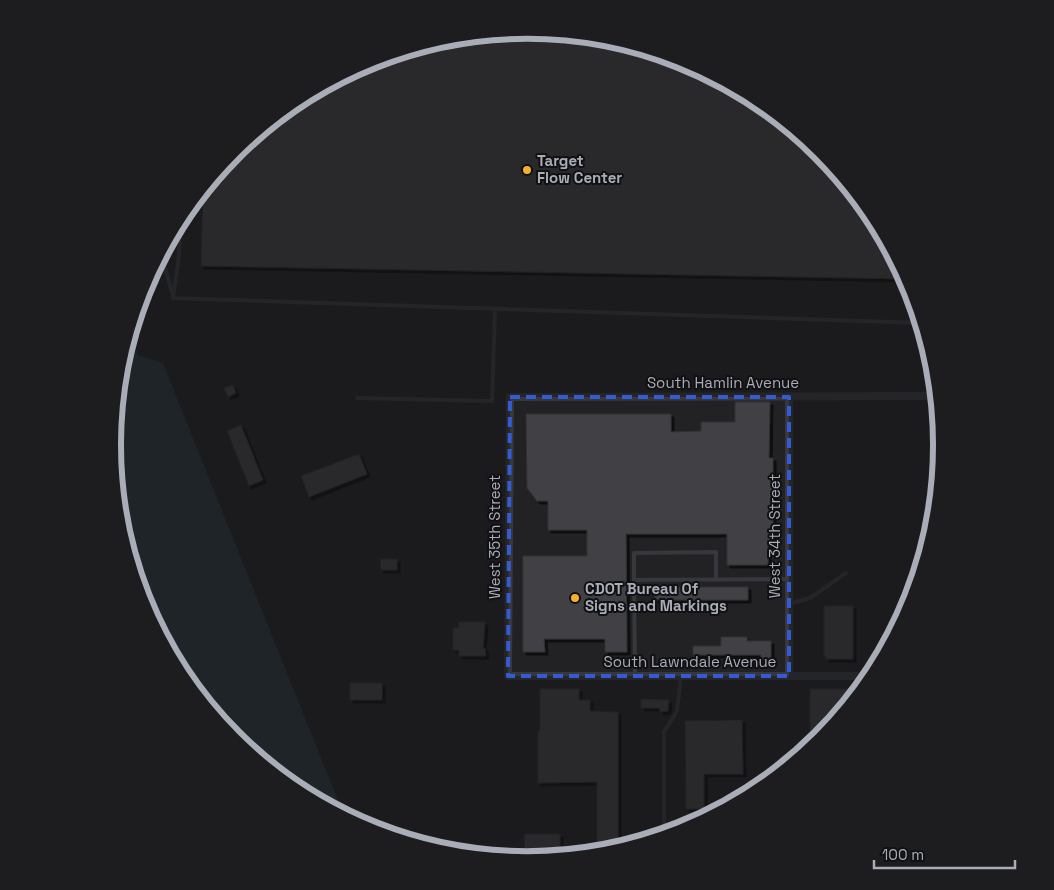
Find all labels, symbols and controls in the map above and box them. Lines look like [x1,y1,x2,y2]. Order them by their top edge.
place label: Target Flow Center [537,151,622,187]
marker: Target Flow Center [521,164,533,176]
street label: South Hamlin Avenue [647,373,799,392]
street label: West 34th Street [765,474,784,598]
street label: West 35th Street [485,475,504,599]
place label: CDOT Bureau Of Signs and Markings [585,579,727,615]
marker: CDOT Bureau Of Signs and Markings [569,592,581,604]
street label: South Lawndale Avenue [604,652,777,671]
scale bar [874,838,1015,870]
text: 100 m [882,845,924,864]

